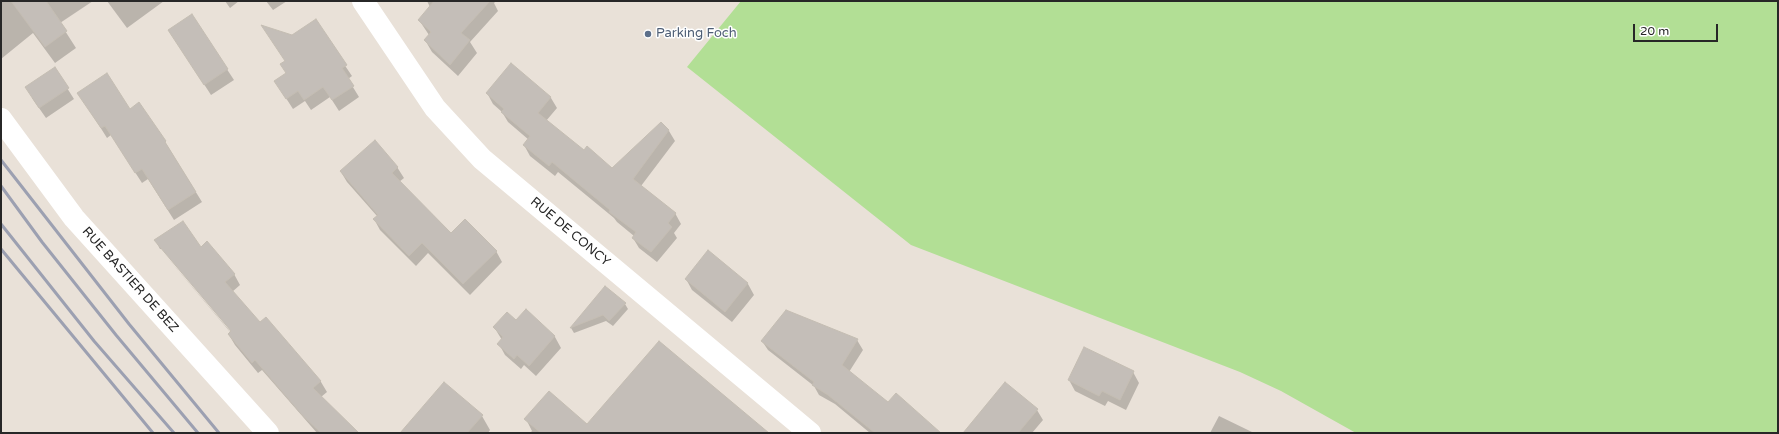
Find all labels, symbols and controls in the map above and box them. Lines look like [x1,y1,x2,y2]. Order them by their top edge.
scale bar [1635,16,1720,42]
text: 20 m [1640,24,1669,38]
place label: Parking Foch [656,26,737,42]
marker: Parking Foch [643,29,653,39]
street label: RUE DE CONCY [527,194,613,270]
street label: RUE BASTIER DE BEZ [79,224,181,336]

